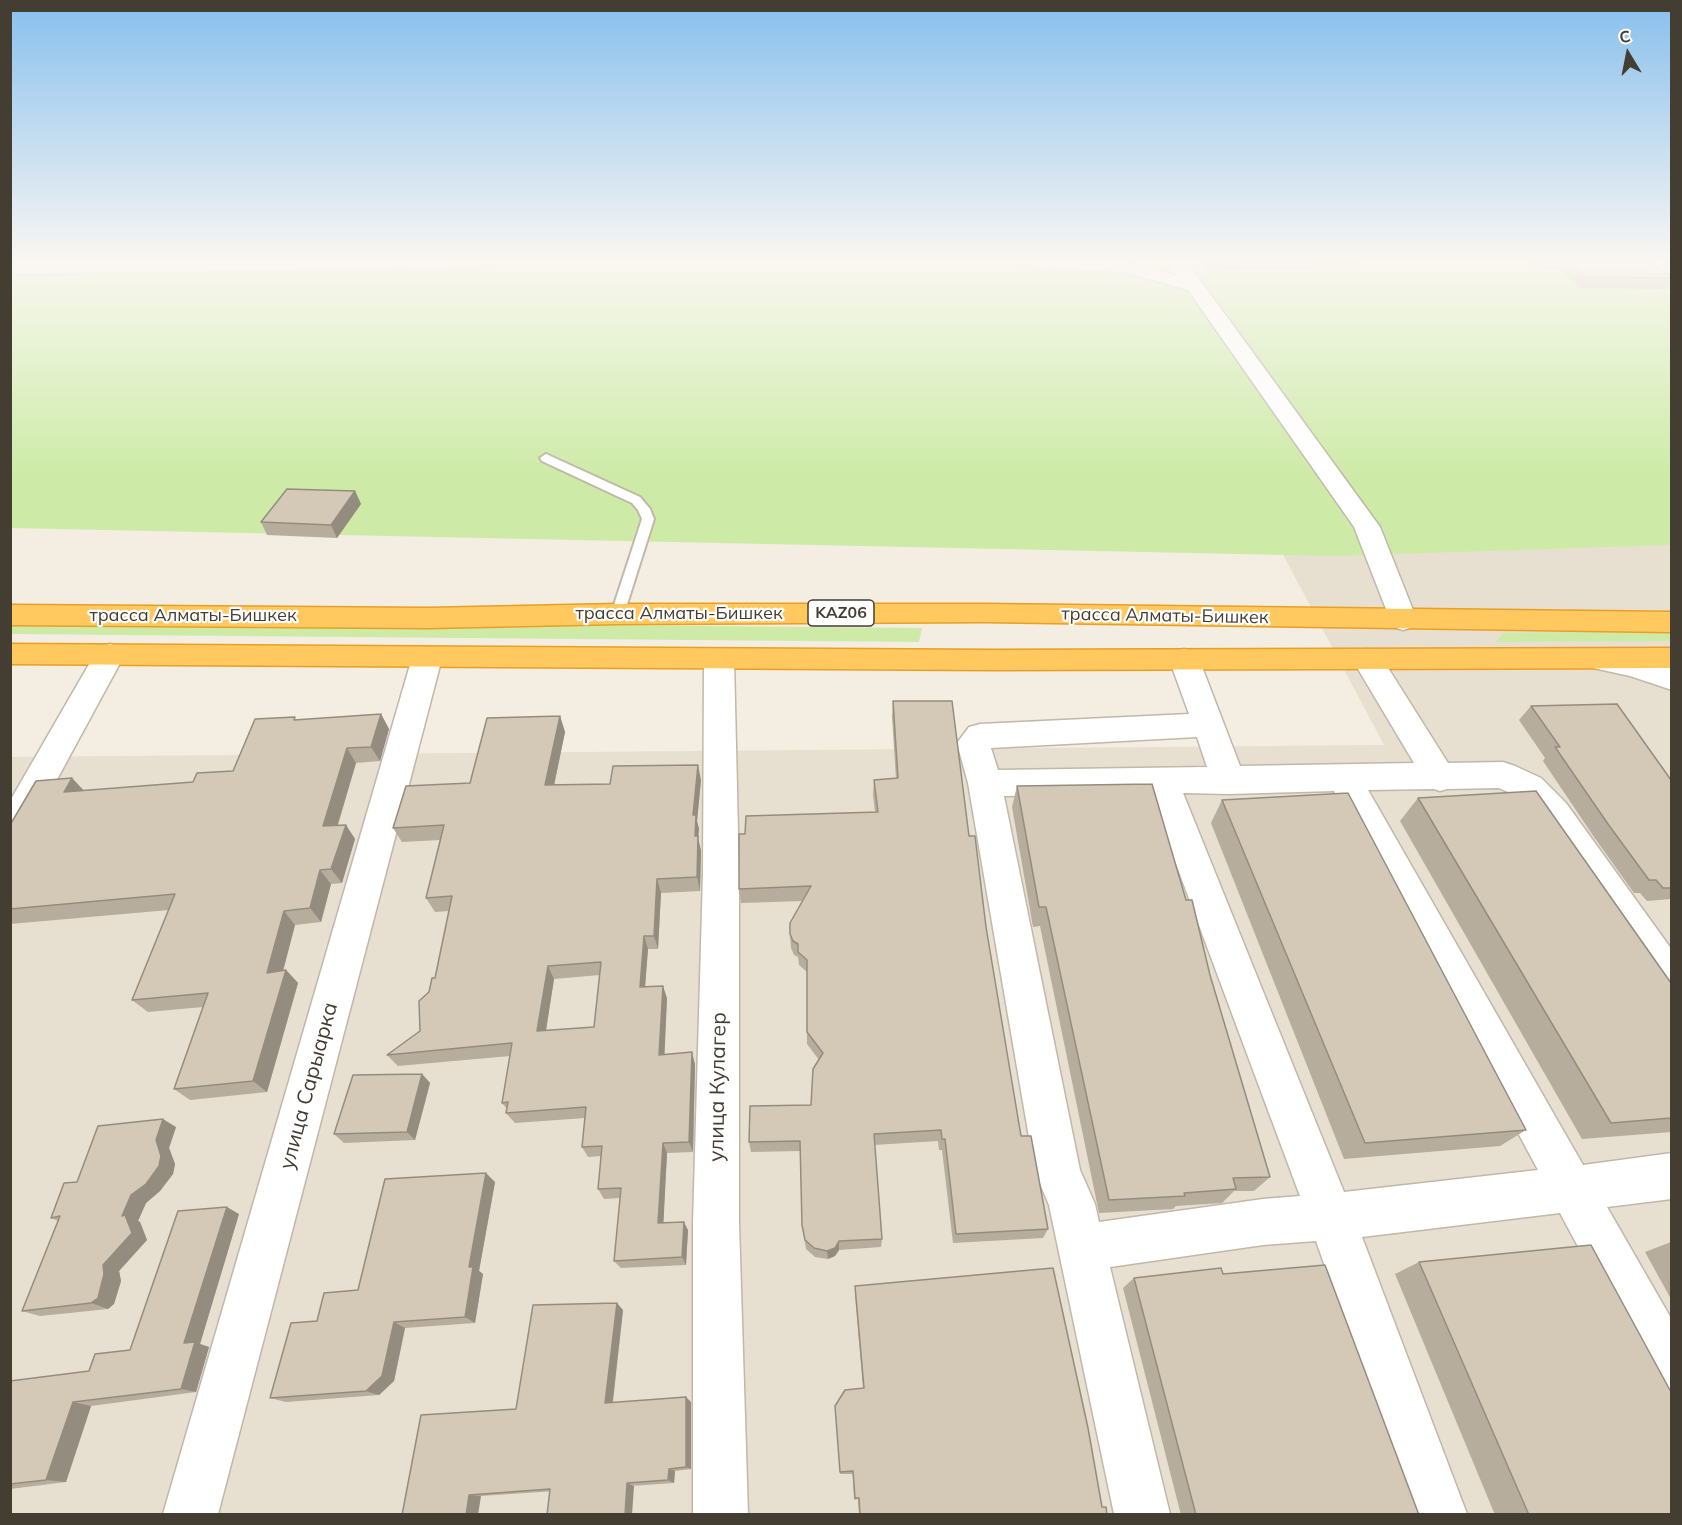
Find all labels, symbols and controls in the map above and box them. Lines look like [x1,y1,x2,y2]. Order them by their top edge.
north arrow [1598,24,1658,84]
text: С [1618,25,1632,47]
road number: KАZ06 [808,600,874,626]
street label: трасса Алматы-Бишкек [575,603,783,625]
street label: трасса Алматы-Бишкек [1061,603,1269,629]
street label: трасса Алматы-Бишкек [89,605,297,627]
street label: улица Сарыарка [275,1000,343,1172]
street label: улица Кулагер [704,1012,732,1162]

